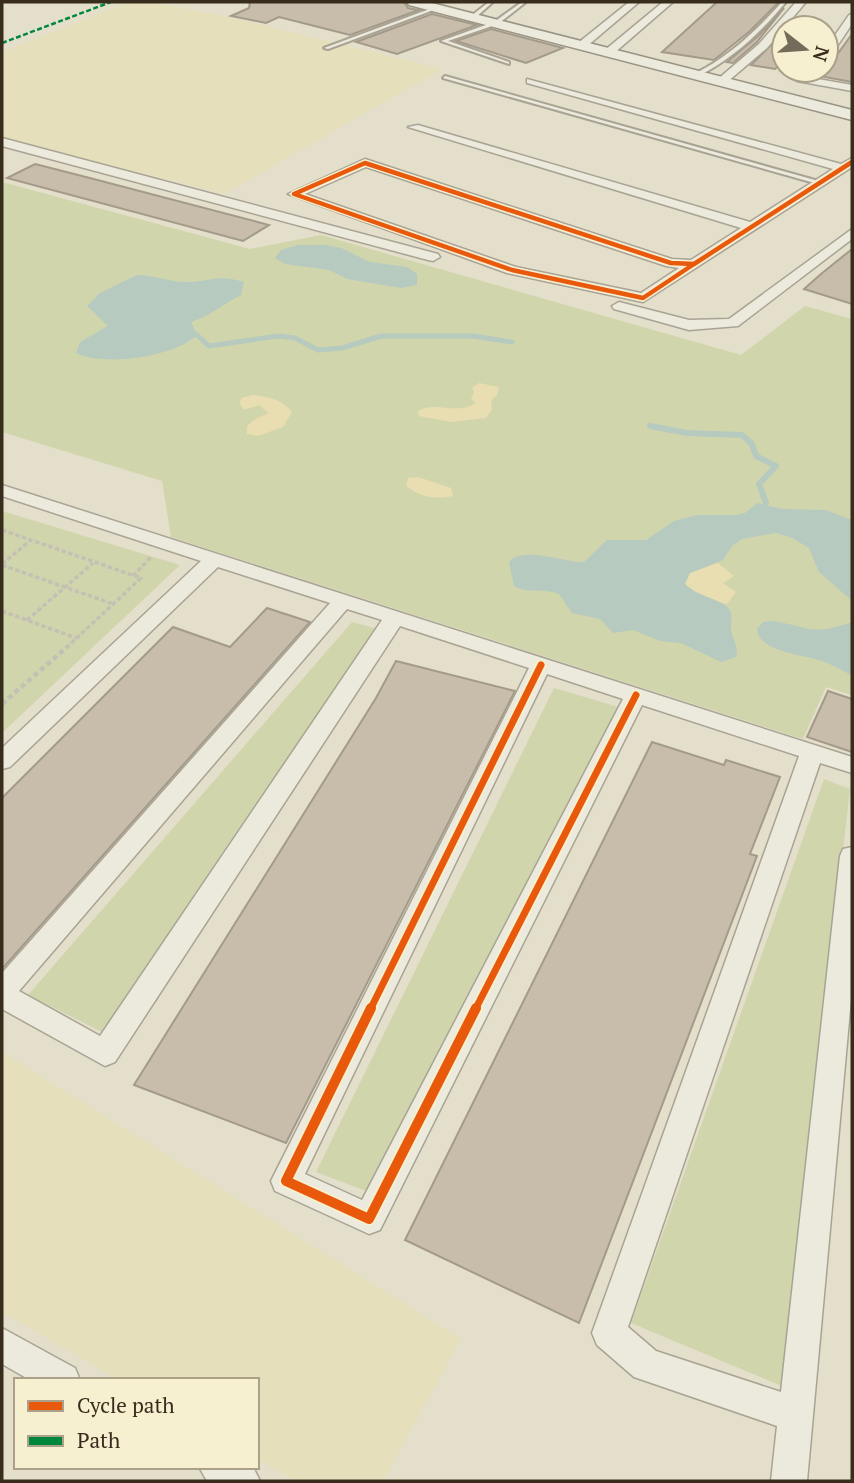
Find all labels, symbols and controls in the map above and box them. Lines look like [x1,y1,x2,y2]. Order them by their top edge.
north arrow [770,14,840,84]
text: N [808,44,836,65]
legend [14,1378,259,1469]
text: Cycle path [77,1391,175,1419]
text: Path [77,1426,120,1454]

